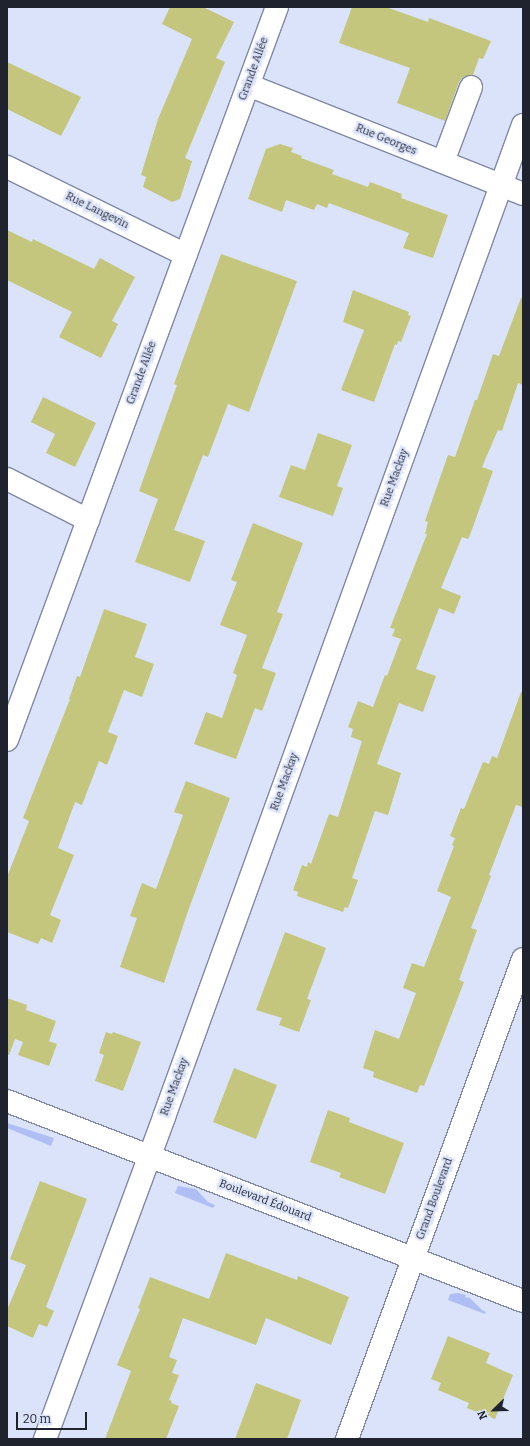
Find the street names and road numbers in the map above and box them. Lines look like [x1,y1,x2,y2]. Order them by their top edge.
street label: Grande Allée [236,36,272,102]
street label: Rue Georges [354,122,418,158]
street label: Rue Langevin [63,190,131,232]
street label: Grande Allée [124,340,160,406]
street label: Rue Mackay [378,447,412,509]
street label: Rue Mackay [268,751,302,813]
street label: Rue Mackay [158,1056,192,1118]
street label: Grand Boulevard [414,1156,456,1242]
street label: Boulevard Édouard [217,1177,313,1225]

